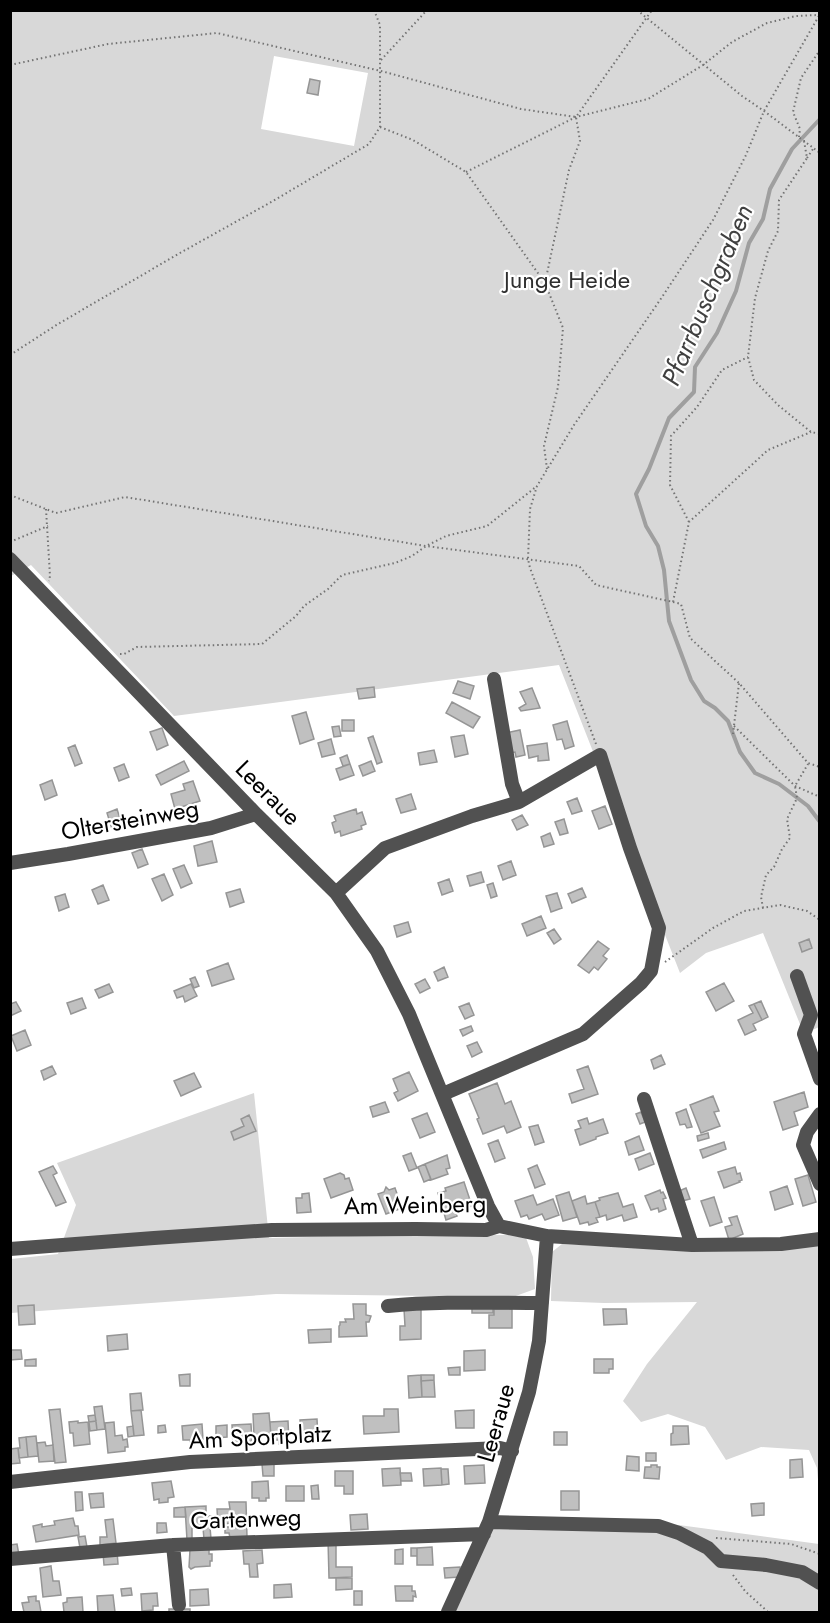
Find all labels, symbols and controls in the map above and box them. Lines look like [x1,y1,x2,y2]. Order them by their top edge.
water label: Pfarrbuschgraben [652,198,762,392]
park label: Junge Heide [501,262,630,297]
street label: Leeraue [228,752,309,833]
street label: Oltersteinweg [58,790,202,849]
street label: Am Weinberg [343,1186,486,1223]
street label: Leeraue [468,1379,523,1466]
street label: Am Sportplatz [188,1415,332,1458]
street label: Gartenweg [190,1499,302,1538]

